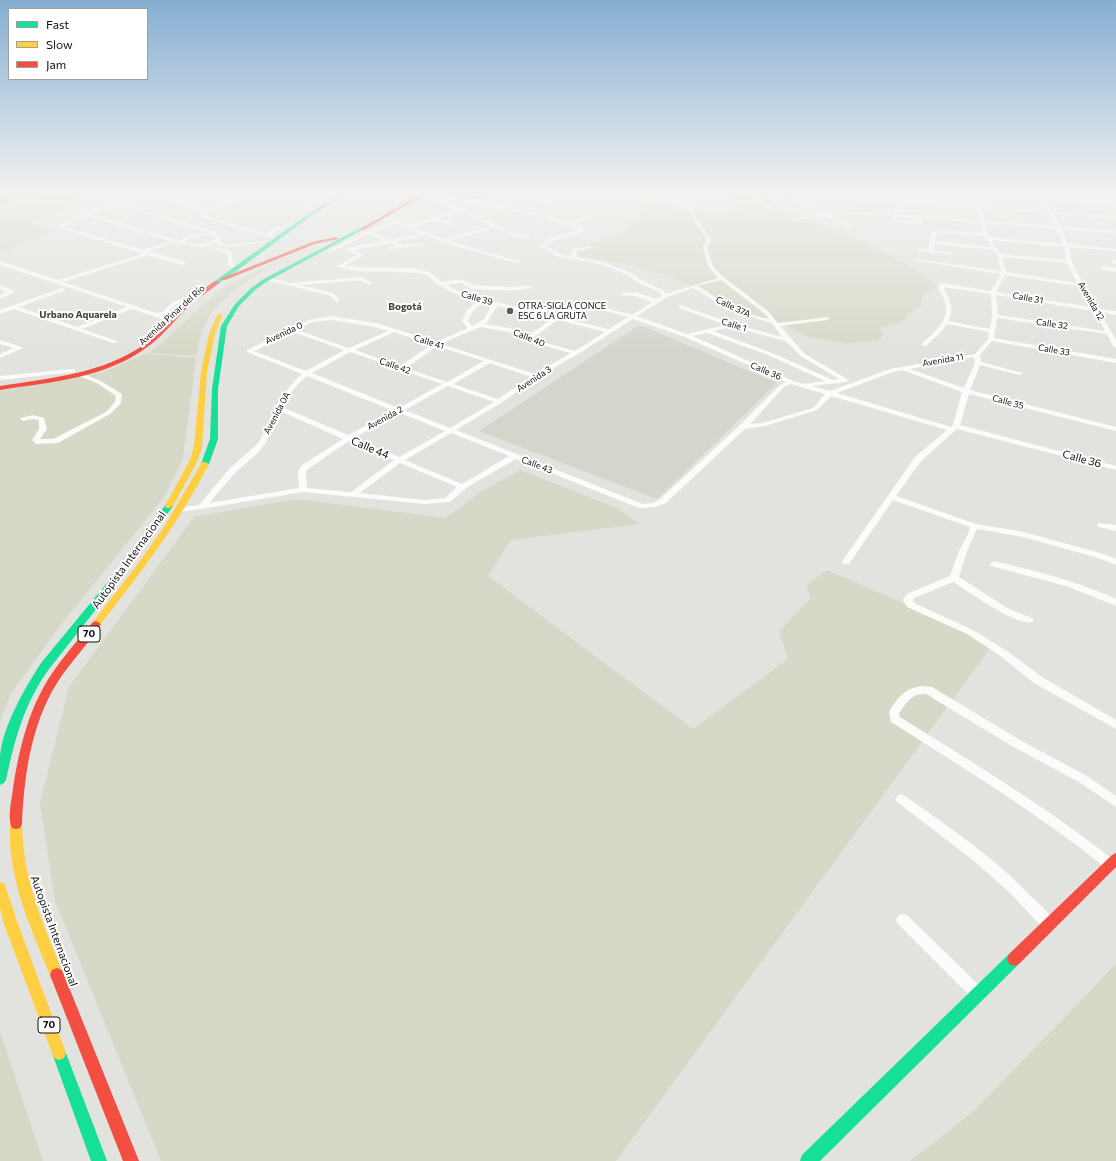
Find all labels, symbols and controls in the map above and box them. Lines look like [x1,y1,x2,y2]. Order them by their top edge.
legend [8,8,148,80]
text: Fast [46,17,69,31]
text: Slow [46,37,73,51]
text: Jam [46,57,66,71]
street label: Avenida 12 [1076,280,1106,322]
street label: Avenida Pinar del Río [137,283,207,347]
street label: Calle 39 [460,288,494,308]
street label: Calle 31 [1012,290,1044,306]
street label: Calle 37A [714,294,752,320]
district label: Bogotá [388,301,422,313]
place label: OTRA-SIGLA CONCE ESC 6 LA GRUTA [518,301,606,322]
marker: OTRA-SIGLA CONCE ESC 6 LA GRUTA [505,306,515,316]
district label: Urbano Aquarela [39,309,117,321]
street label: Calle 1 [720,316,748,334]
street label: Calle 32 [1035,316,1069,332]
street label: Avenida 0 [264,320,304,346]
street label: Calle 40 [512,327,546,349]
street label: Calle 41 [413,332,445,352]
street label: Calle 33 [1037,342,1071,358]
street label: Avenida 11 [921,351,965,369]
street label: Calle 42 [378,356,412,376]
street label: Calle 36 [749,360,783,382]
street label: Avenida 3 [515,364,553,394]
street label: Avenida 0A [261,390,293,436]
street label: Calle 35 [991,393,1025,411]
street label: Avenida 2 [365,404,405,432]
street label: Calle 44 [349,434,391,462]
street label: Calle 36 [1061,447,1103,471]
street label: Calle 43 [520,454,554,476]
street label: Autopista Internacional [89,509,169,611]
road number: 70 [78,626,100,642]
street label: Autopista Internacional [28,874,80,988]
road number: 70 [38,1017,60,1033]

